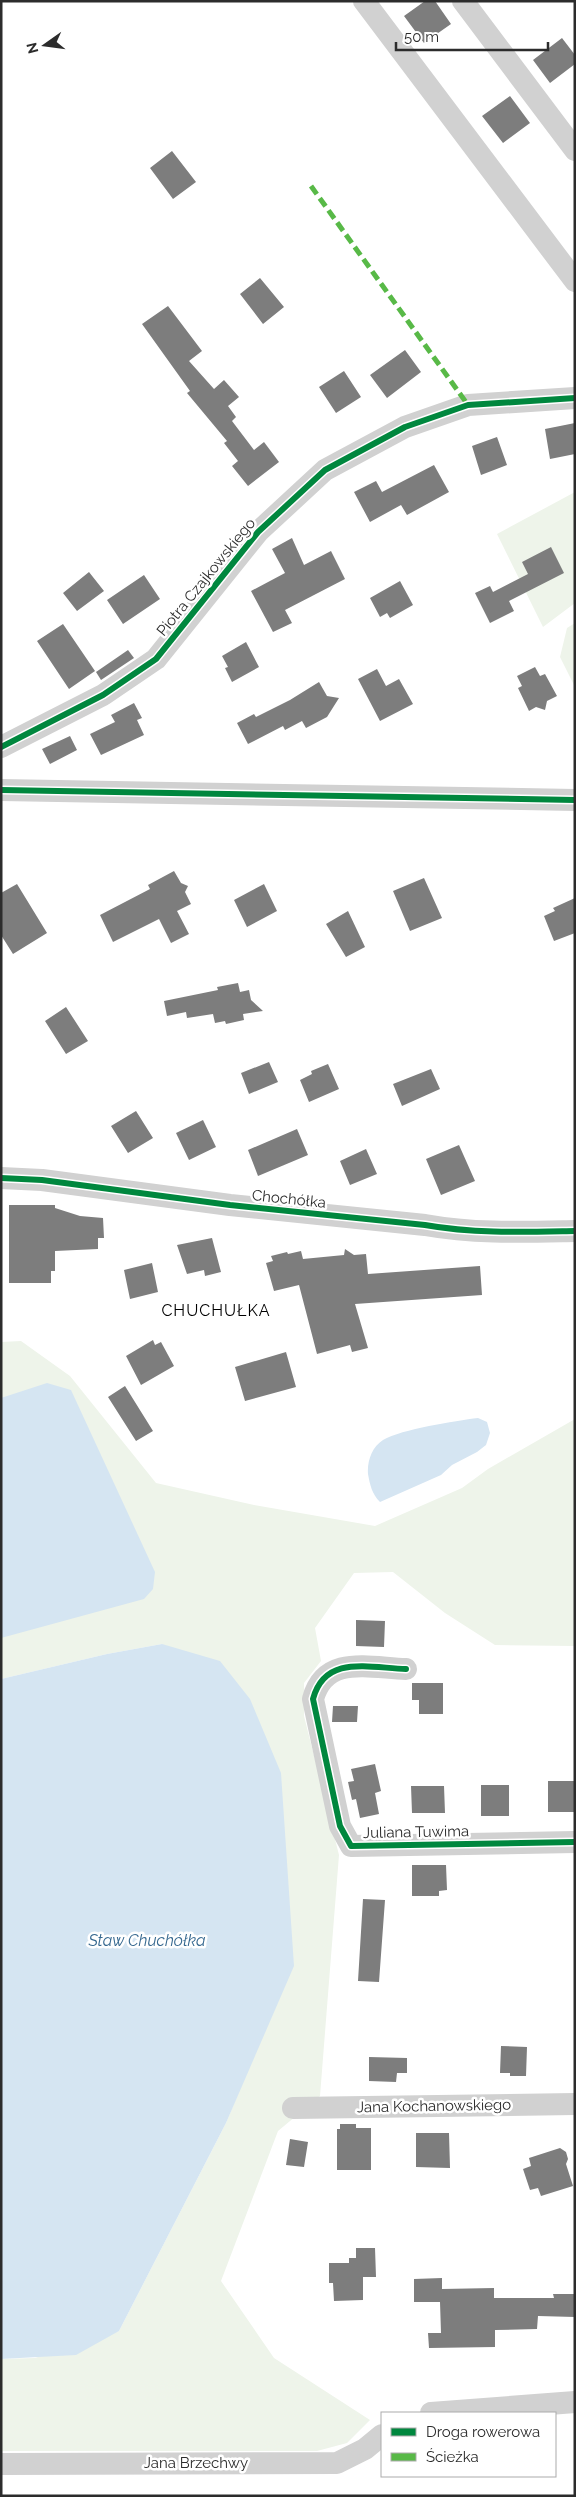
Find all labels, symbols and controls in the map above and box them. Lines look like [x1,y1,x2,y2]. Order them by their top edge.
north arrow [20,20,70,70]
scale bar [396,20,548,52]
text: 50 m [404,28,439,46]
text: N [23,41,41,55]
street label: Piotra Czajkowskiego [153,514,259,640]
street label: Chochółka [251,1186,327,1212]
district label: CHUCHUŁKA [161,1301,271,1320]
street label: Juliana Tuwima [363,1822,469,1842]
water label: Staw Chuchółka [87,1931,206,1950]
street label: Jana Kochanowskiego [357,2096,511,2116]
legend [381,2412,556,2477]
text: Droga rowerowa [426,2423,540,2441]
text: Ścieżka [426,2448,479,2466]
street label: Jana Brzechwy [144,2454,248,2472]

